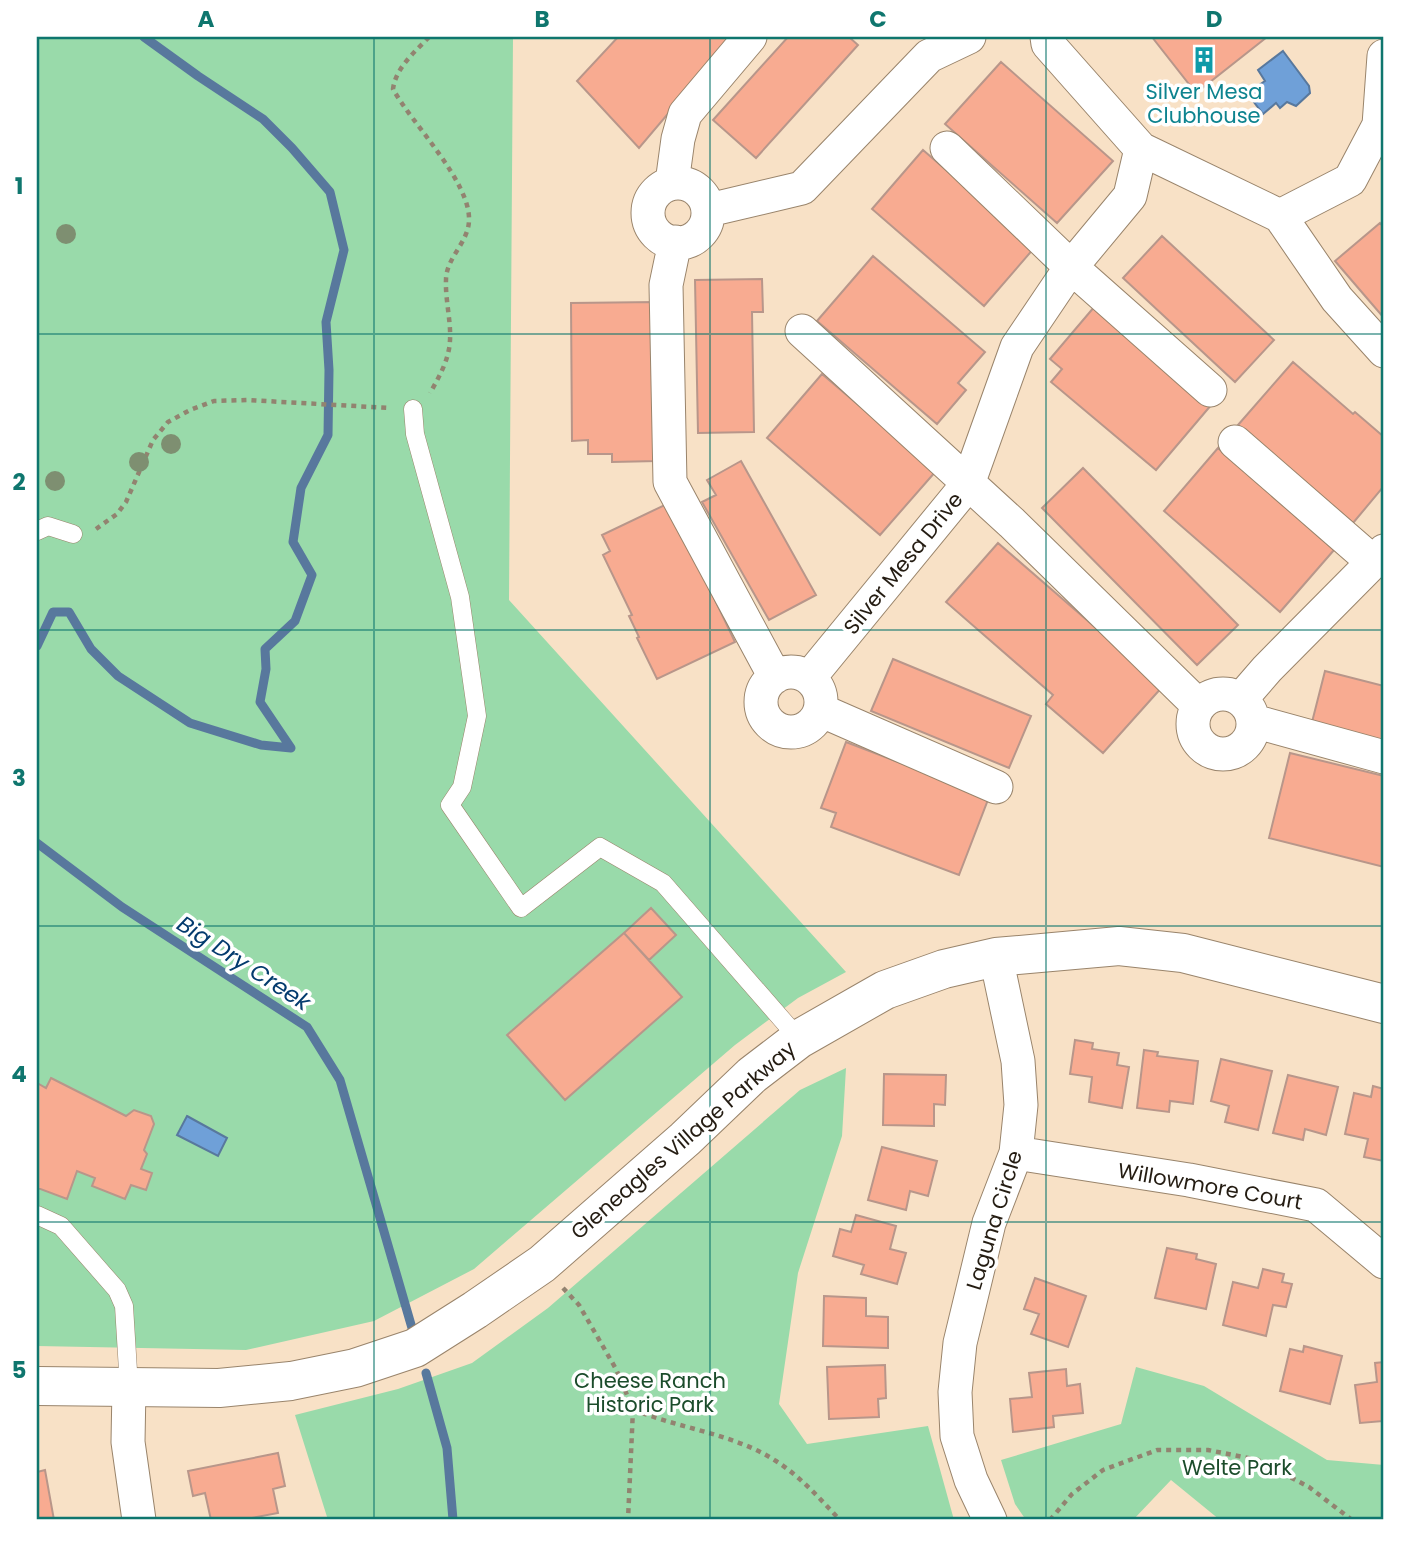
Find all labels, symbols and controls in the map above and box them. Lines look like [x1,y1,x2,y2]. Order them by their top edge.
text: A [198,3,215,35]
text: B [534,3,550,35]
text: C [869,3,887,35]
text: D [1206,3,1222,35]
building icon: Silver Mesa Clubhouse [1189,45,1219,75]
place label: Silver Mesa Clubhouse [1145,77,1263,130]
text: 1 [15,170,23,202]
text: 2 [12,466,26,498]
street label: Silver Mesa Drive [837,486,969,640]
text: 3 [12,762,26,794]
water label: Big Dry Creek [171,908,318,1019]
street label: Gleneagles Village Parkway [564,1034,802,1246]
text: 4 [11,1058,27,1090]
street label: Laguna Circle [959,1147,1029,1293]
street label: Willowmore Court [1116,1156,1304,1216]
text: 5 [12,1354,26,1386]
park label: Cheese Ranch Historic Park [574,1366,726,1419]
park label: Welte Park [1182,1453,1292,1482]

